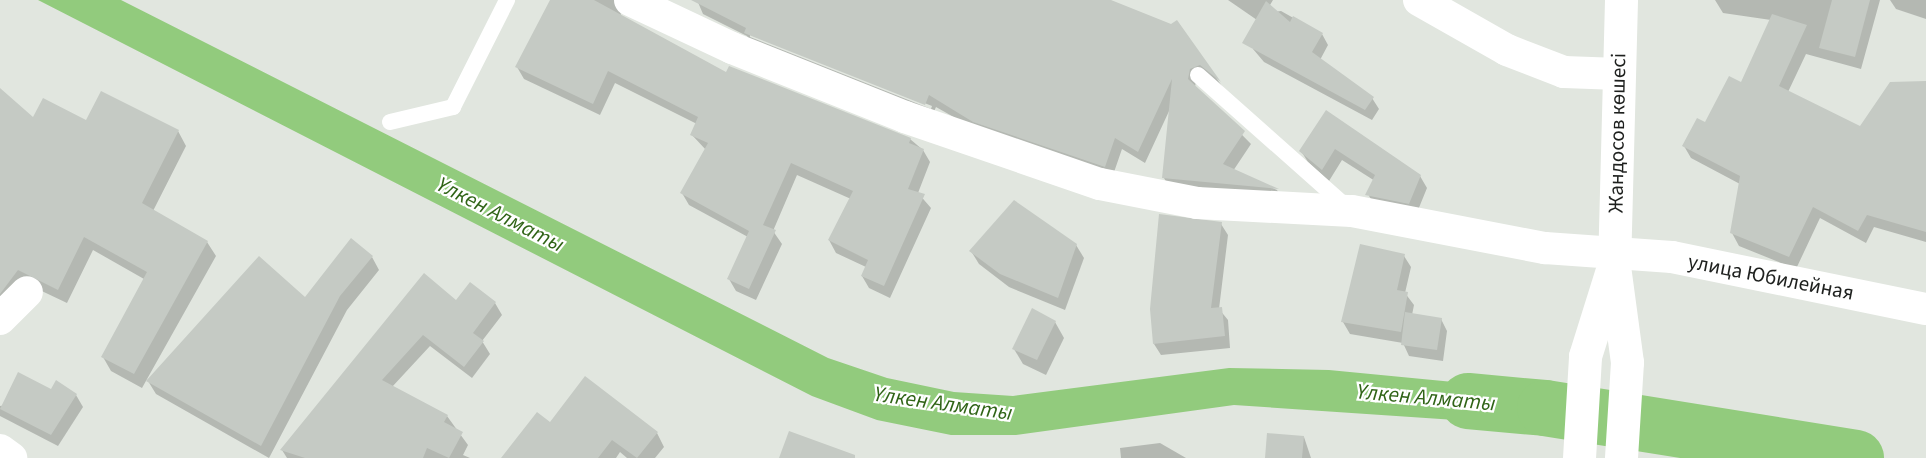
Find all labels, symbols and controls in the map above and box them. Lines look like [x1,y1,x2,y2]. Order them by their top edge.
street label: Жандосов көшесі [1603,53,1631,213]
water label: Үлкен Алматы [432,172,568,258]
street label: улица Юбилейная [1686,249,1856,305]
water label: Үлкен Алматы [1355,379,1497,417]
water label: Үлкен Алматы [872,381,1014,427]

